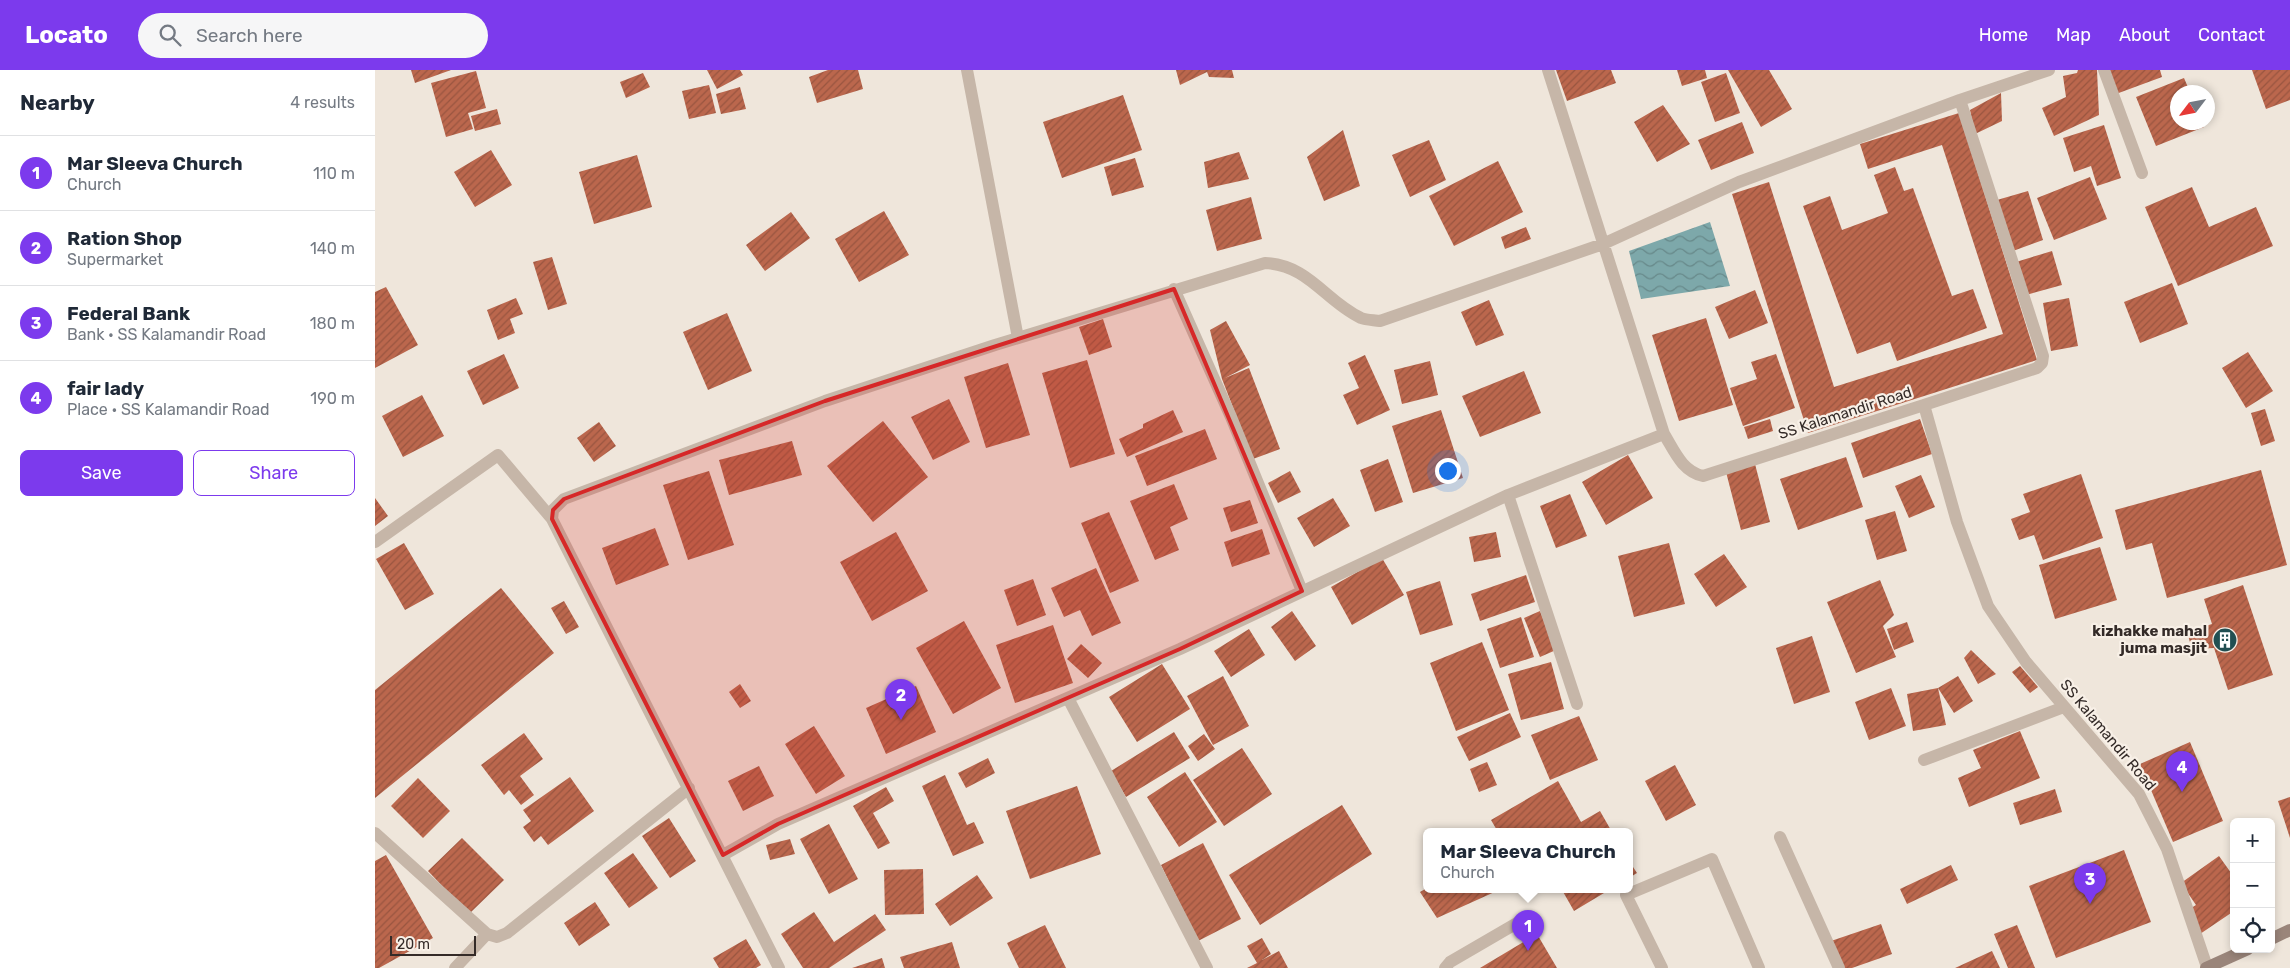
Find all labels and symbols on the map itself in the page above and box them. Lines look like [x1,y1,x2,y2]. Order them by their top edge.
north arrow [2170,85,2215,130]
street label: SS Kalamandir Road [1776,383,1914,443]
your location [1435,458,1461,484]
place label: kizhakke mahal juma masjit [2092,622,2207,657]
building icon: kizhakke mahal juma masjit [2212,627,2238,653]
street label: SS Kalamandir Road [2056,676,2160,794]
pin: 2 [885,679,917,720]
pin: 4 [2166,751,2198,792]
pin: 3 [2074,863,2106,904]
pin: 1 [1512,910,1544,951]
scale bar [390,933,476,956]

